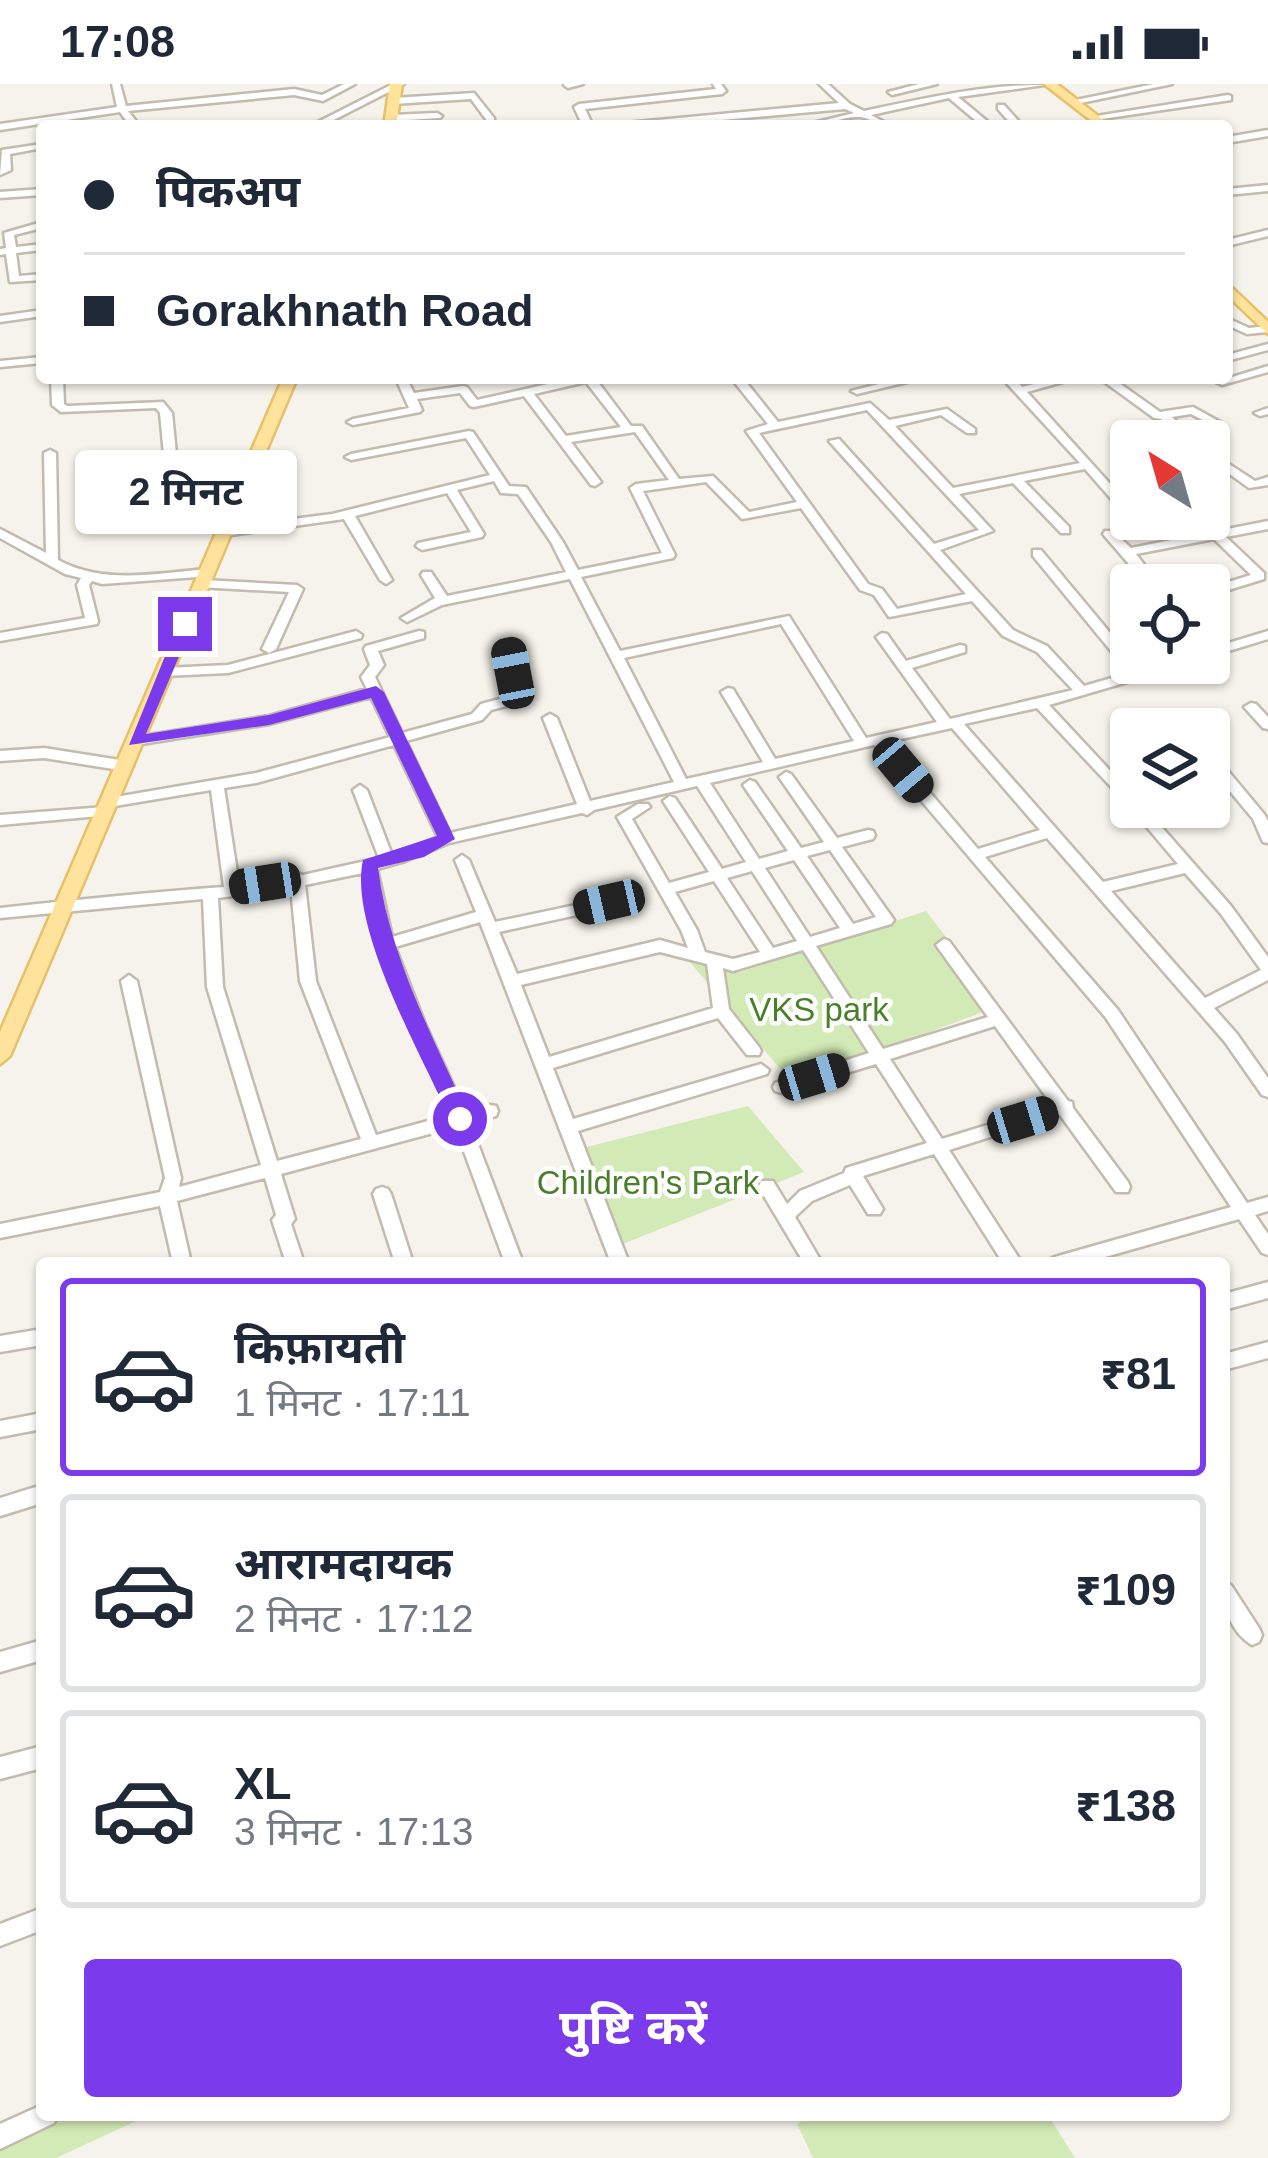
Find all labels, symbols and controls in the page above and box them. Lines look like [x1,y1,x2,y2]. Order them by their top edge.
text: 17:08 [60,16,175,67]
text: पिकअप [156,166,300,217]
text: Gorakhnath Road [156,285,534,336]
north arrow [1110,420,1230,540]
map controls [1110,420,1230,828]
callout: 2 मिनट [74,450,296,534]
text: 2 मिनट [129,470,243,513]
button: locate [1110,564,1230,684]
route end [158,597,212,651]
car [488,634,538,712]
button: layers [1110,708,1230,828]
car [866,731,940,809]
car [227,860,303,906]
car [570,876,648,928]
park label: VKS park [749,991,889,1028]
car [774,1049,854,1105]
route start [433,1092,487,1146]
car [983,1092,1063,1148]
park label: Children's Park [537,1164,760,1201]
text: किफ़ायती [234,1322,405,1373]
icon: car [90,1323,198,1431]
text: ₹81 [1100,1348,1176,1399]
text: 1 मिनट · 17:11 [234,1381,471,1424]
text: आरामदायक [234,1538,452,1589]
icon: car [90,1539,198,1647]
text: ₹109 [1075,1564,1176,1615]
text: 2 मिनट · 17:12 [234,1597,474,1640]
icon: car [90,1755,198,1863]
text: XL [234,1758,292,1809]
text: ₹138 [1075,1780,1176,1831]
text: 3 मिनट · 17:13 [234,1810,474,1853]
button: पुष्टि करें [84,1959,1182,2097]

